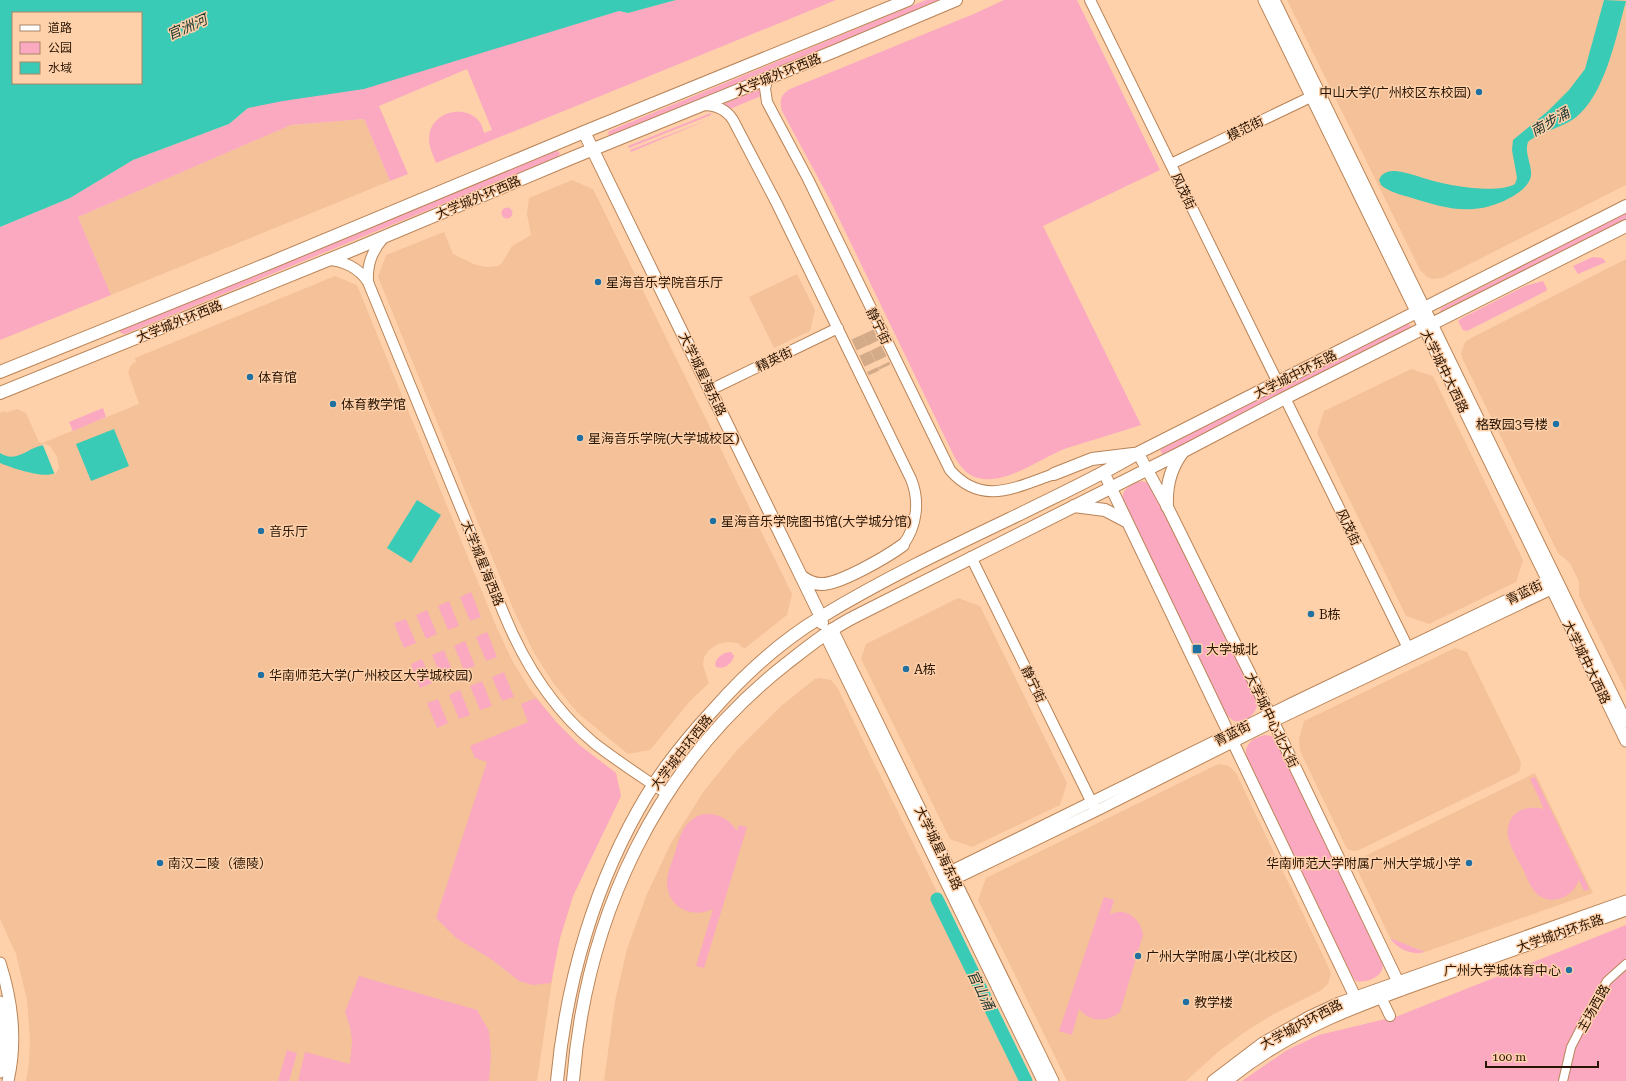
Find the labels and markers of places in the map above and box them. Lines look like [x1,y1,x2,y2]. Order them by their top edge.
place label: 中山大学(广州校区东校园) [1319,85,1471,100]
marker: 中山大学(广州校区东校园) [1474,87,1484,97]
place label: 星海音乐学院音乐厅 [606,275,723,290]
marker: 星海音乐学院音乐厅 [593,277,603,287]
place label: 体育馆 [258,370,297,385]
marker: 体育馆 [245,372,255,382]
place label: 体育教学馆 [341,397,406,412]
marker: 体育教学馆 [328,399,338,409]
place label: 格致园3号楼 [1476,417,1548,432]
marker: 格致园3号楼 [1551,419,1561,429]
place label: 星海音乐学院(大学城校区) [588,431,740,446]
marker: 星海音乐学院(大学城校区) [575,433,585,443]
place label: 星海音乐学院图书馆(大学城分馆) [721,514,912,529]
marker: 星海音乐学院图书馆(大学城分馆) [708,516,718,526]
place label: 音乐厅 [269,524,308,539]
marker: 音乐厅 [256,526,266,536]
place label: B栋 [1319,607,1341,622]
marker: B栋 [1306,609,1316,619]
place label: 大学城北 [1206,642,1258,657]
marker: 大学城北 [1191,643,1203,655]
place label: A栋 [914,662,936,677]
marker: A栋 [901,664,911,674]
place label: 华南师范大学(广州校区大学城校园) [269,668,473,683]
marker: 华南师范大学(广州校区大学城校园) [256,670,266,680]
place label: 南汉二陵（德陵） [168,856,272,871]
place label: 华南师范大学附属广州大学城小学 [1266,856,1461,871]
marker: 南汉二陵（德陵） [155,858,165,868]
marker: 华南师范大学附属广州大学城小学 [1464,858,1474,868]
place label: 广州大学附属小学(北校区) [1146,949,1298,964]
marker: 广州大学附属小学(北校区) [1133,951,1143,961]
place label: 广州大学城体育中心 [1444,963,1561,978]
marker: 广州大学城体育中心 [1564,965,1574,975]
place label: 教学楼 [1194,995,1233,1010]
marker: 教学楼 [1181,997,1191,1007]

